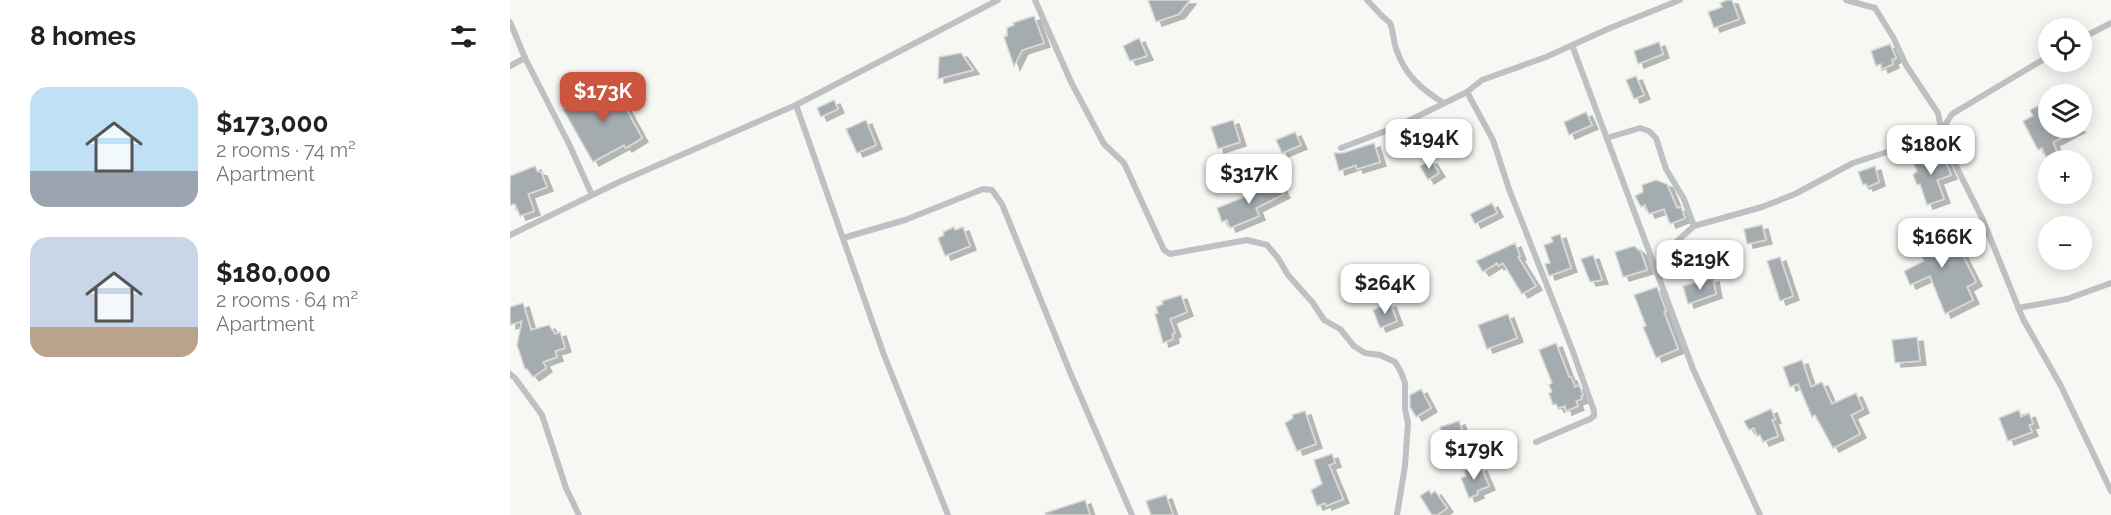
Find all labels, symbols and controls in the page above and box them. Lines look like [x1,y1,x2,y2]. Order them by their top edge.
map controls [2038,18,2092,270]
button: locate [2038,18,2092,72]
icon: filters [447,20,480,53]
text: 8 homes [30,21,136,51]
pin: $173K [561,72,645,123]
text: $173K [574,79,632,103]
button: layers [2038,84,2092,138]
text: $173,000 [216,108,328,138]
icon: home [78,111,150,183]
pin: $194K [1387,119,1471,170]
pin: $180K [1889,125,1973,176]
text: $194K [1399,126,1459,150]
text: $180K [1901,132,1961,156]
text: 2 rooms · 74 m² [216,138,356,162]
button: + [2038,150,2092,204]
pin: $317K [1207,154,1291,205]
text: $317K [1220,161,1278,185]
text: Apartment [216,162,315,186]
button: − [2038,216,2092,270]
pin: $166K [1900,218,1984,269]
text: $166K [1912,225,1972,249]
pin: $219K [1658,240,1742,291]
text: $219K [1671,247,1730,271]
text: $180,000 [216,258,331,288]
icon: home [78,261,150,333]
pin: $264K [1343,264,1427,315]
text: $264K [1355,271,1415,295]
text: 2 rooms · 64 m² [216,288,358,312]
text: Apartment [216,312,315,336]
pin: $179K [1432,430,1516,481]
text: $179K [1445,437,1503,461]

